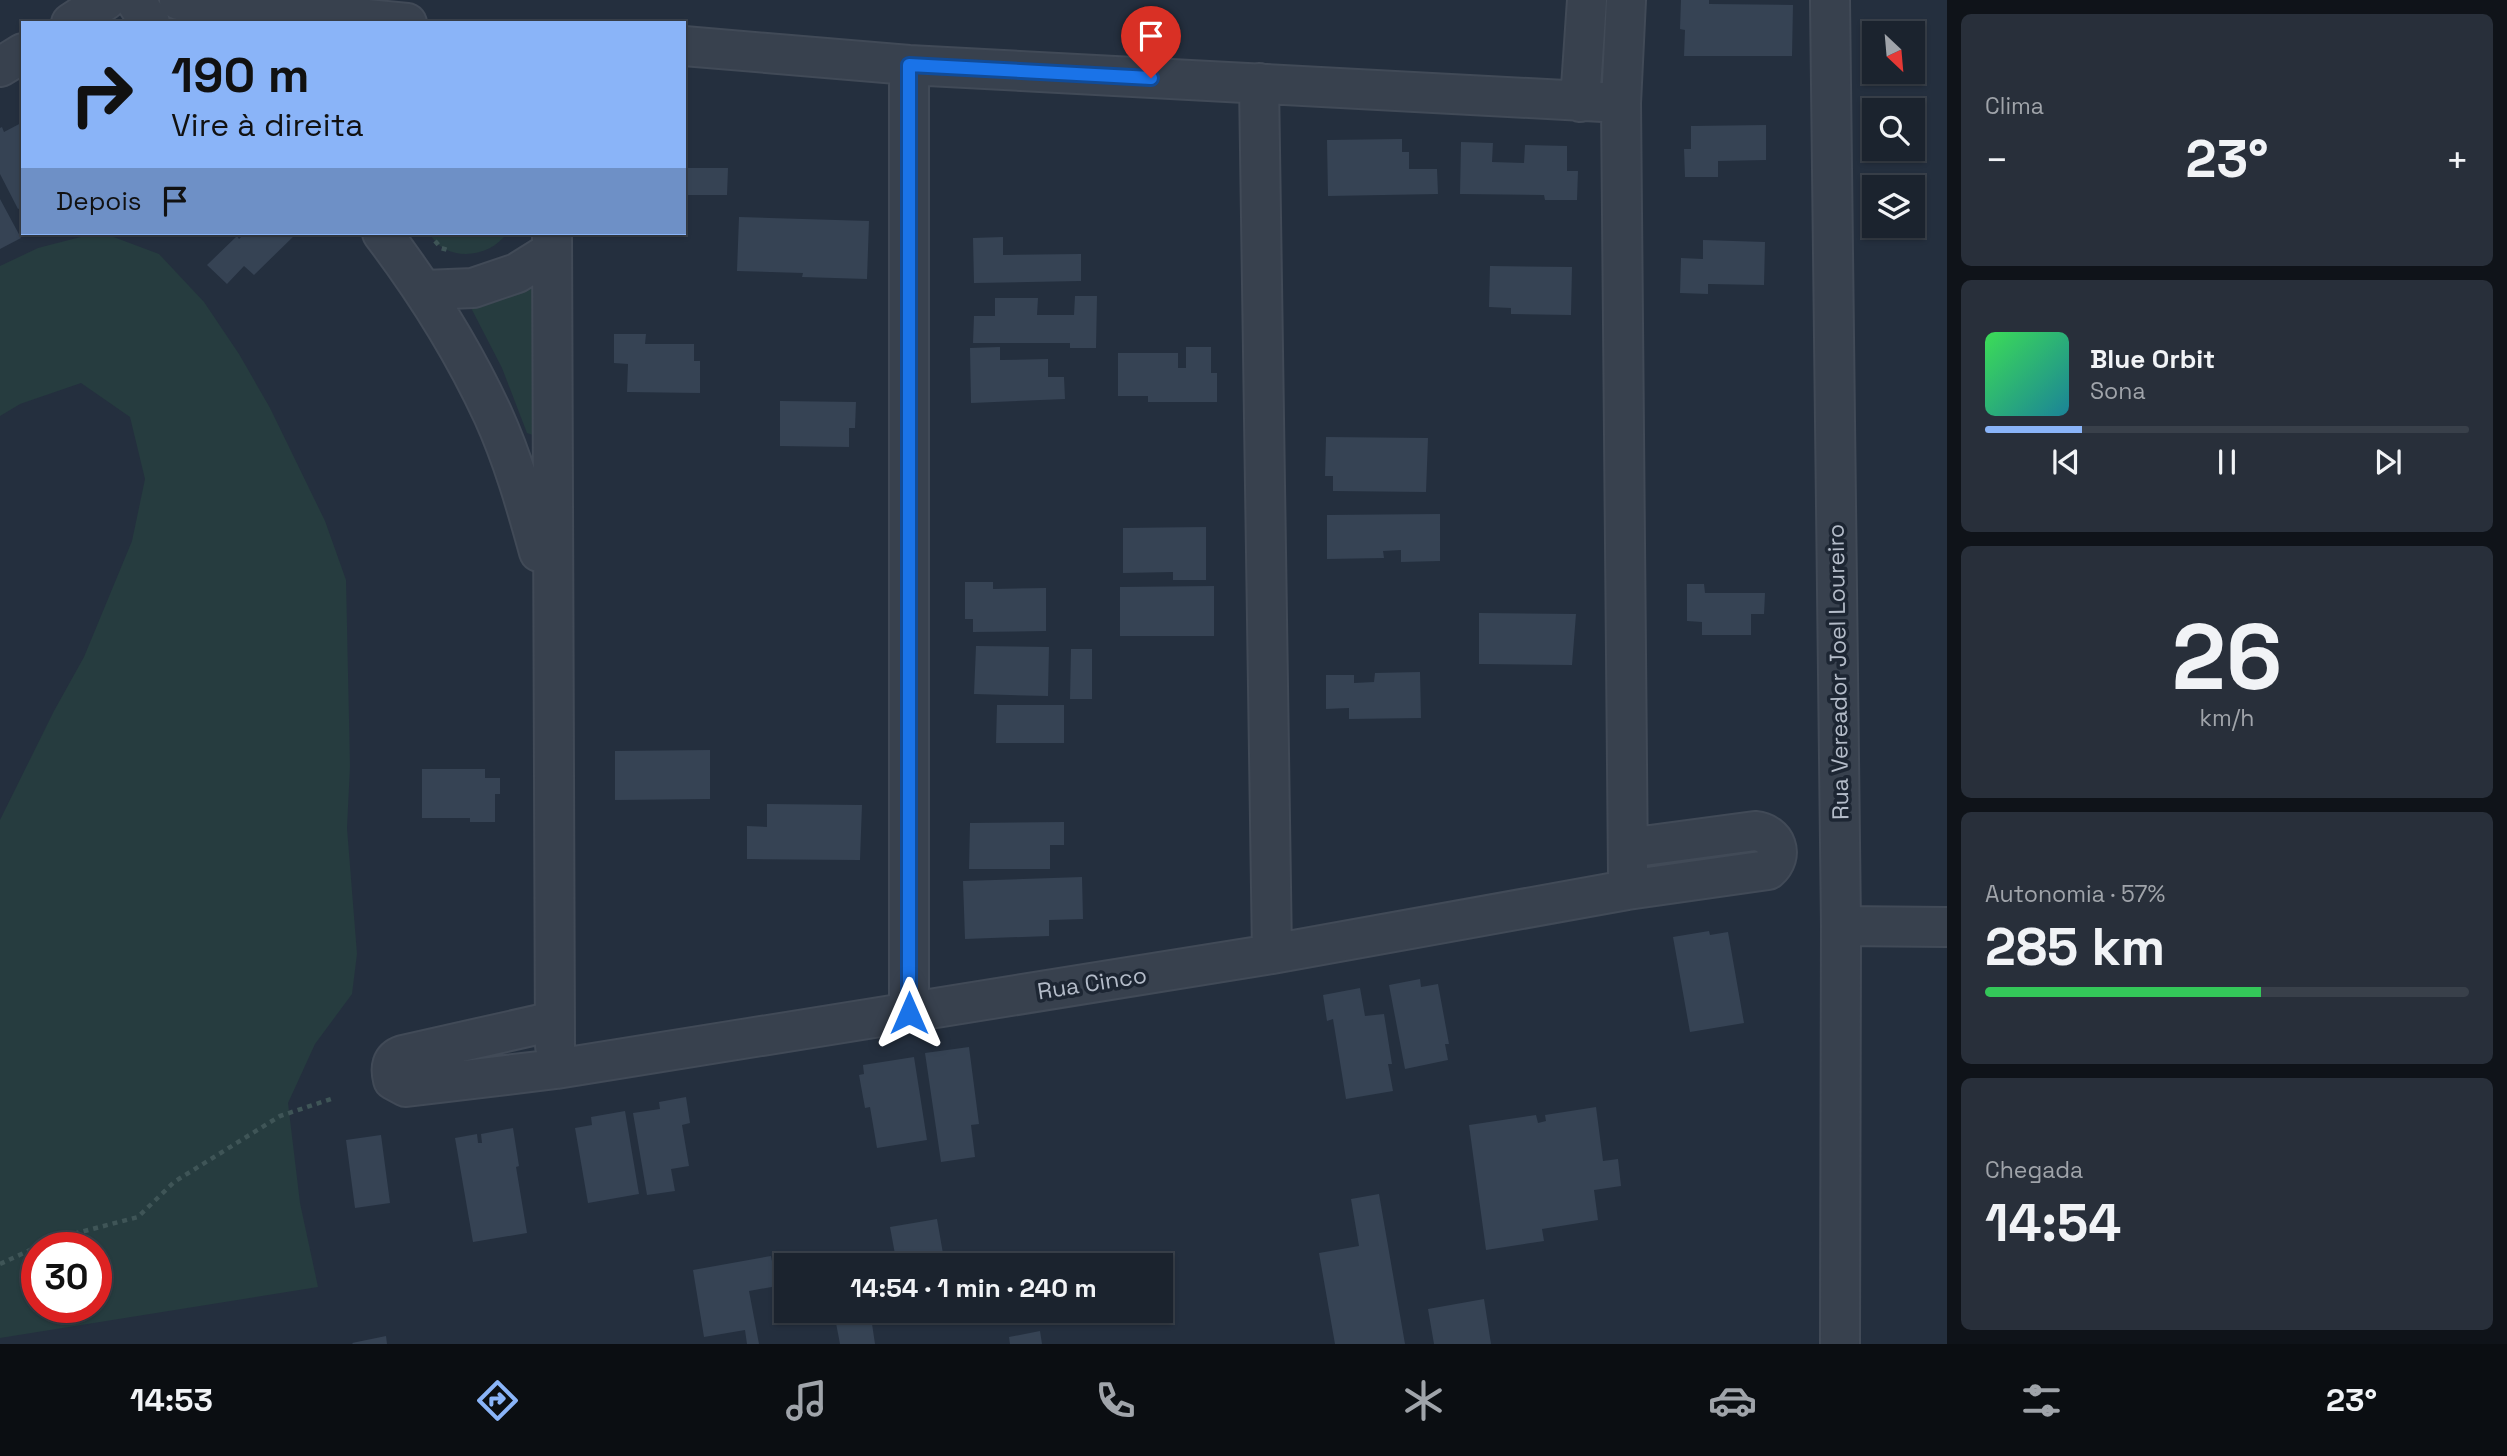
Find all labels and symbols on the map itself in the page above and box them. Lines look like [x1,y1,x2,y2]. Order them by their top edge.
pin [1121,6,1181,78]
north arrow [1862,21,1925,84]
street label: Rua Vereador Joel Loureiro [1820,524,1856,820]
street label: Rua Cinco [1035,960,1149,1006]
position arrow [872,976,946,1050]
speed limit sign: 30 [21,1232,112,1323]

